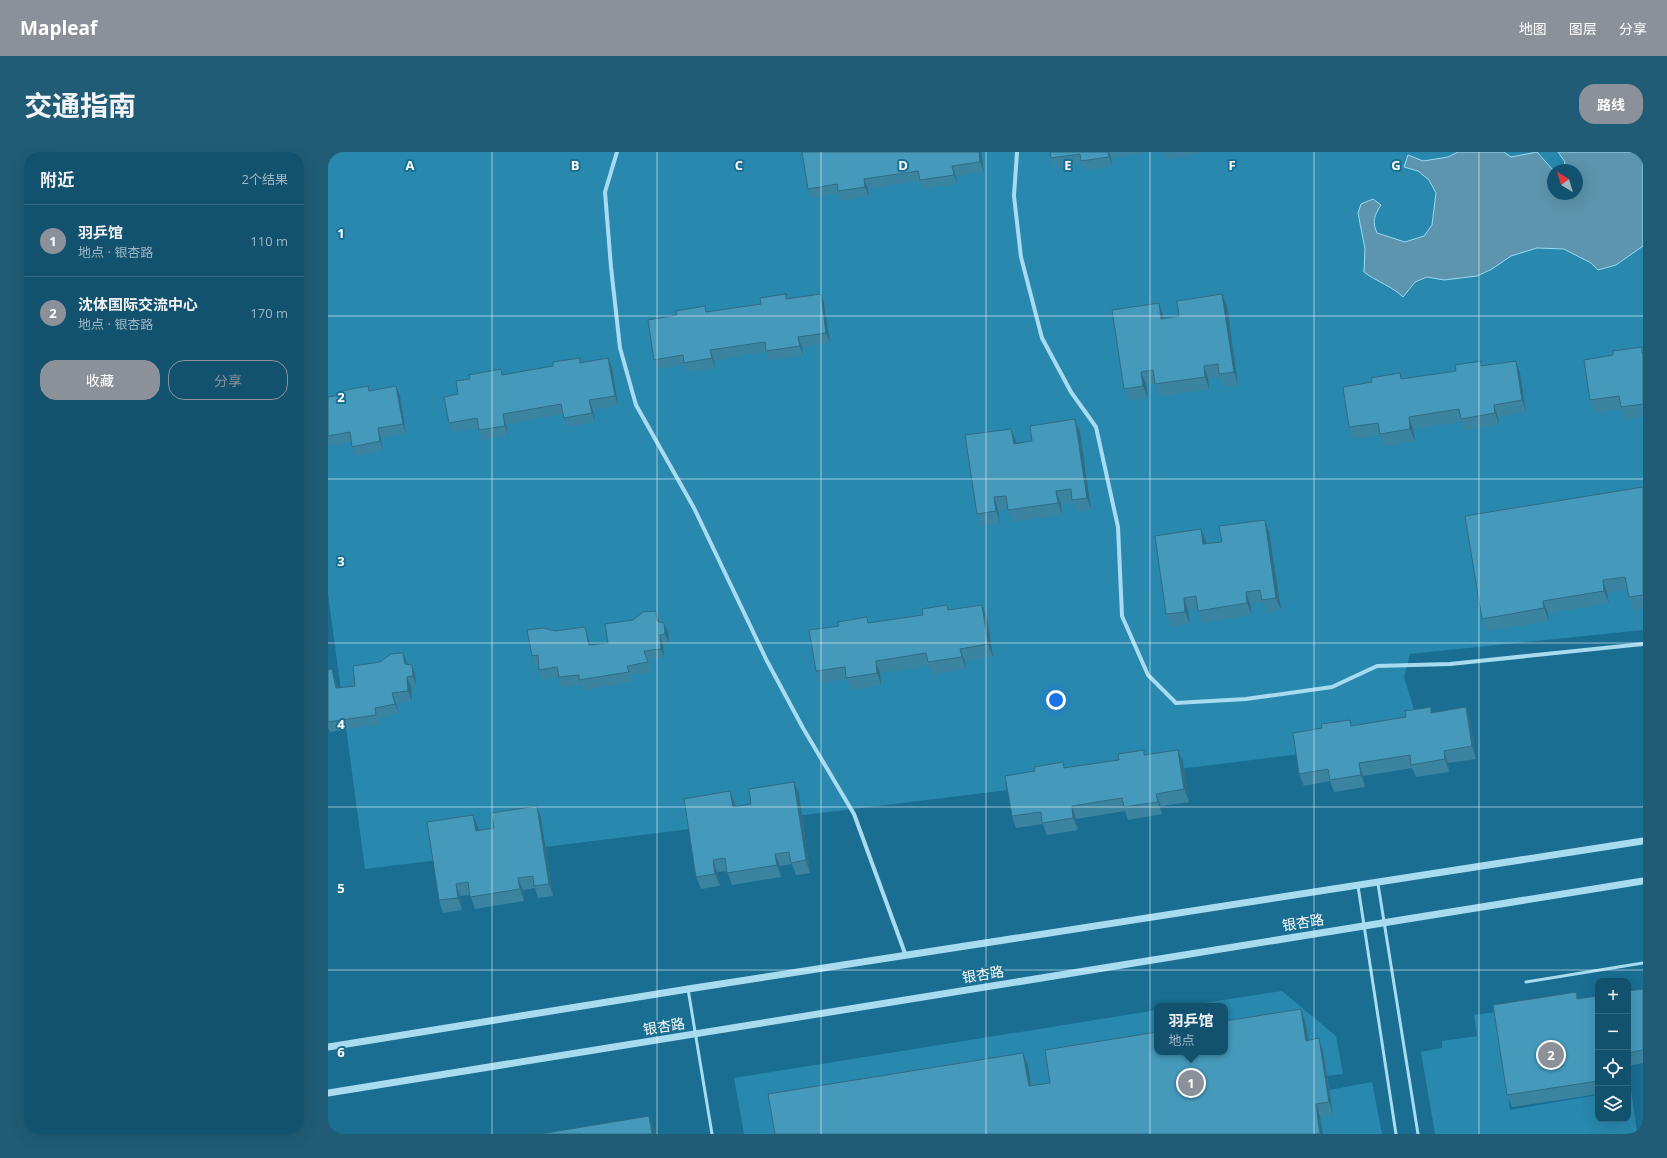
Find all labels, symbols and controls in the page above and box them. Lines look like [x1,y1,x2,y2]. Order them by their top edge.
text: Mapleaf [20,15,97,41]
text: 地图 [1519,19,1547,38]
text: 图层 [1569,19,1597,38]
text: 分享 [1619,19,1647,38]
button: 路线 [1579,84,1643,124]
text: 交通指南 [24,86,136,124]
text: A [406,156,415,174]
text: B [571,156,580,174]
text: C [735,156,743,174]
text: D [898,156,908,174]
text: E [1064,156,1072,174]
text: F [1228,156,1236,174]
text: G [1391,156,1401,174]
north arrow [1547,164,1583,200]
text: 附近 [40,168,74,191]
text: 2个结果 [242,170,288,188]
text: 羽乒馆 [78,222,123,242]
text: 1 [337,224,345,242]
text: 1 [49,232,57,250]
text: 110 m [250,232,288,250]
text: 地点 · 银杏路 [78,243,153,261]
text: 沈体国际交流中心 [78,294,198,314]
text: 2 [49,304,57,322]
text: 170 m [250,304,288,322]
text: 地点 · 银杏路 [78,315,153,333]
button: 收藏 [40,360,160,400]
button: 分享 [168,360,288,400]
text: 2 [337,388,345,406]
text: 3 [337,552,345,570]
your location [1046,690,1066,710]
text: 4 [337,715,345,733]
text: 5 [337,879,345,897]
street label: 银杏路 [1281,909,1325,935]
street label: 银杏路 [961,961,1005,987]
map controls [1595,978,1631,1122]
button: + [1595,978,1631,1014]
popup [1154,1003,1228,1055]
text: 羽乒馆 [1168,1010,1214,1030]
street label: 银杏路 [642,1013,686,1039]
button: − [1595,1014,1631,1050]
text: 地点 [1168,1031,1195,1049]
pin: 2 [1538,1040,1564,1070]
text: 6 [337,1043,345,1061]
button: locate [1595,1050,1631,1086]
pin: 1 [1178,1068,1204,1098]
button: layers [1595,1086,1631,1122]

